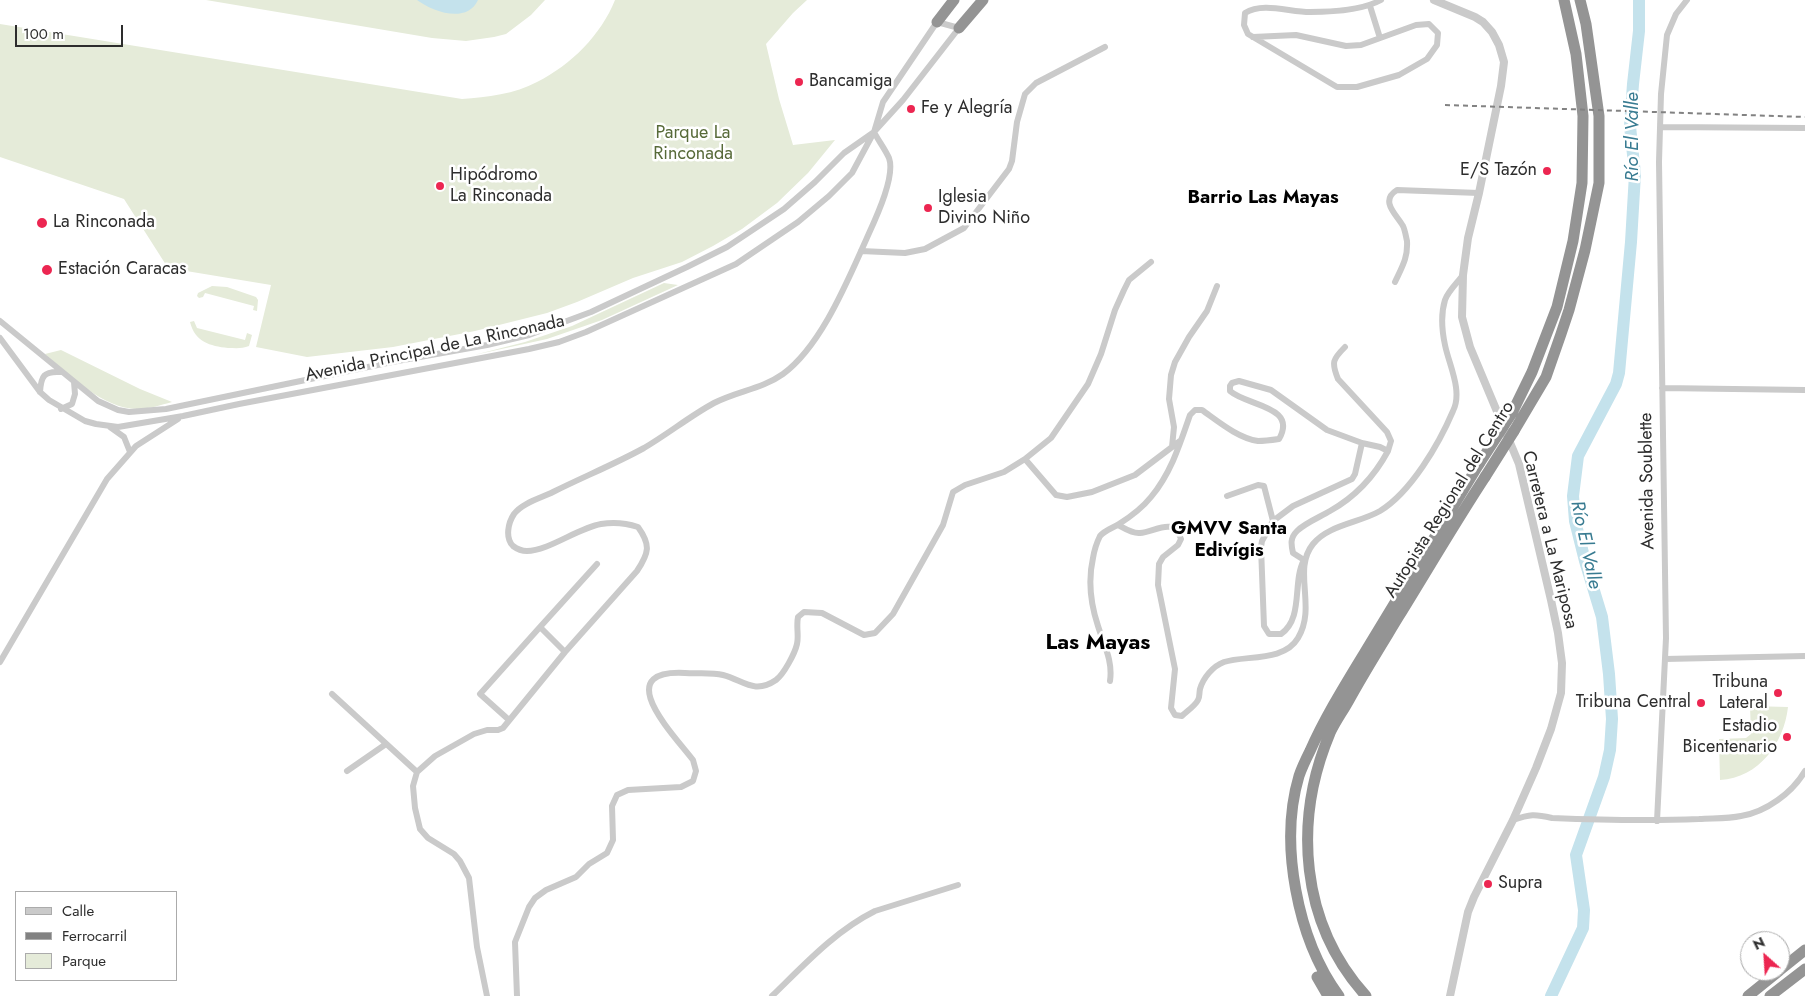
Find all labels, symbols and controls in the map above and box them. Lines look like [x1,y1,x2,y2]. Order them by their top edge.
scale bar [18,15,125,47]
text: 100 m [23,23,64,45]
place label: Bancamiga [809,71,892,93]
marker: Bancamiga [793,76,805,88]
water label: Río El Valle [1622,92,1644,182]
place label: Fe y Alegría [921,98,1013,120]
marker: Fe y Alegría [905,103,917,115]
park label: Parque La Rinconada [653,123,733,166]
place label: E/S Tazón [1460,160,1537,182]
place label: Hipódromo La Rinconada [450,165,552,208]
marker: E/S Tazón [1541,165,1553,177]
marker: Hipódromo La Rinconada [434,180,446,192]
place label: Iglesia Divino Niño [938,187,1030,230]
district label: Barrio Las Mayas [1187,187,1339,209]
marker: Iglesia Divino Niño [922,202,934,214]
place label: La Rinconada [53,212,155,234]
marker: La Rinconada [35,216,49,230]
place label: Estación Caracas [58,259,186,281]
marker: Estación Caracas [40,263,54,277]
street label: Avenida Principal de La Rinconada [303,311,567,387]
street label: Autopista Regional del Centro [1381,398,1519,602]
street label: Avenida Soublette [1636,412,1660,550]
street label: Carretera a La Mariposa [1516,449,1582,631]
water label: Río El Valle [1565,499,1605,591]
district label: GMVV Santa Edivígis [1171,518,1287,562]
district label: Las Mayas [1046,631,1150,657]
place label: Tribuna Lateral [1712,672,1768,714]
marker: Tribuna Lateral [1772,687,1784,699]
place label: Tribuna Central [1576,692,1691,714]
marker: Tribuna Central [1695,697,1707,709]
place label: Estadio Bicentenario [1683,716,1777,759]
marker: Estadio Bicentenario [1781,731,1793,743]
place label: Supra [1498,873,1542,895]
marker: Supra [1482,878,1494,890]
legend [15,891,178,981]
text: Calle [62,900,94,922]
text: Ferrocarril [62,925,127,947]
north arrow [1740,931,1790,981]
text: N [1749,932,1768,955]
text: Parque [62,950,106,972]

